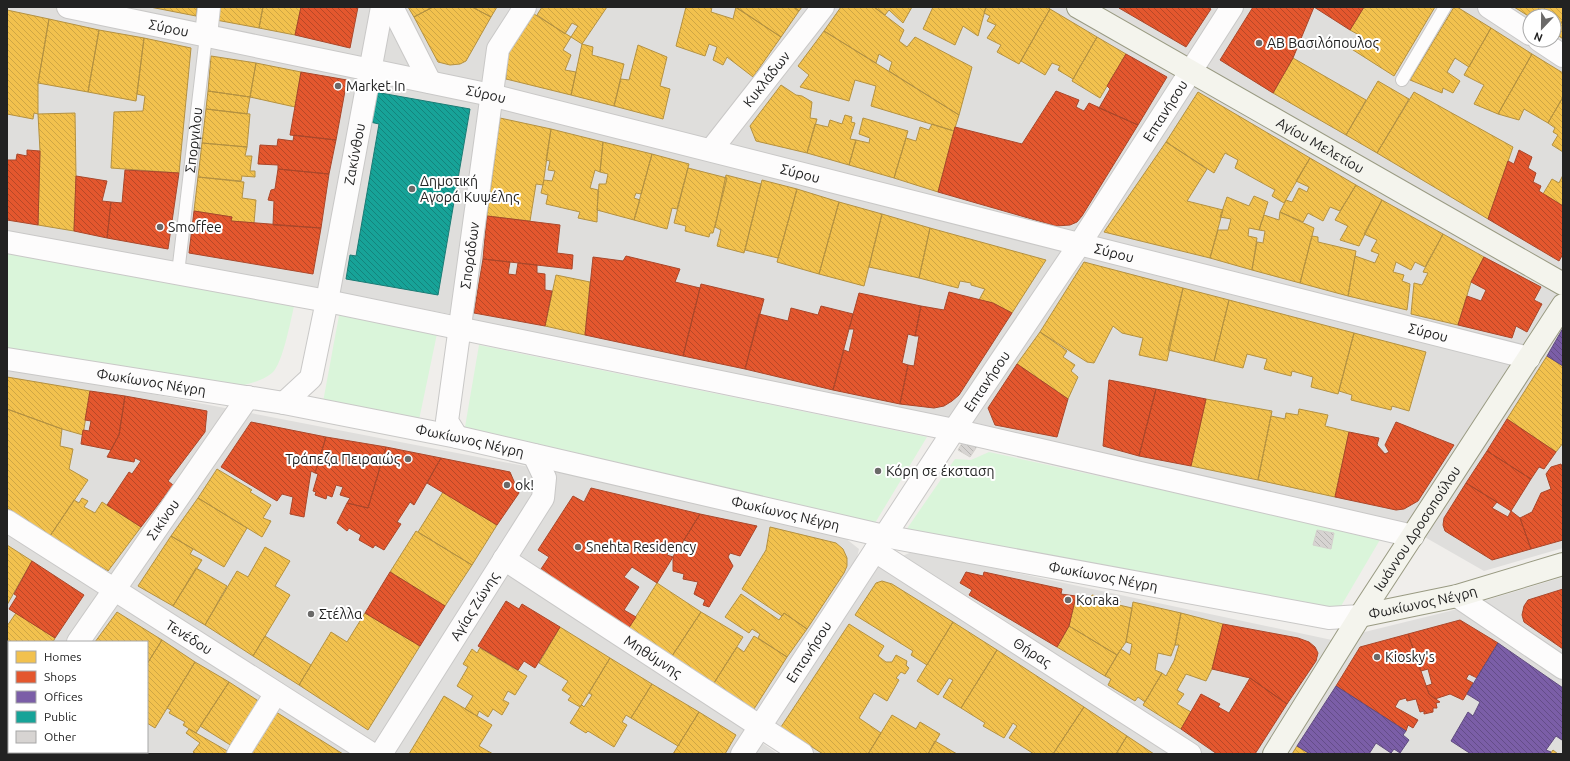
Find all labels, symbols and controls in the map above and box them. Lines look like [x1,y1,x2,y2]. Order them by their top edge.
north arrow [1522,8,1562,48]
street label: Σύρου [147,16,190,40]
text: N [1532,30,1544,44]
place label: ΑΒ Βασιλόπουλος [1267,35,1379,51]
marker: ΑΒ Βασιλόπουλος [1254,38,1264,48]
street label: Κυκλάδων [740,48,793,110]
street label: Επτανήσου [1140,77,1191,145]
place label: Market In [346,78,406,94]
marker: Market In [333,81,343,91]
street label: Σύρου [465,82,508,106]
street label: Σποργιλου [182,106,206,174]
street label: Αγίου Μελετίου [1274,114,1367,177]
street label: Ζακύνθου [341,122,368,186]
street label: Σύρου [779,161,822,186]
place label: Δημοτική Αγορά Κυψέλης [420,173,520,205]
marker: Δημοτική Αγορά Κυψέλης [407,184,417,194]
place label: Smoffee [168,219,222,235]
street label: Σποράδων [457,221,482,290]
marker: Smoffee [155,222,165,232]
street label: Σύρου [1093,240,1136,266]
street label: Σύρου [1407,320,1450,345]
street label: Επτανήσου [961,348,1013,415]
street label: Φωκίωνος Νέγρη [95,365,207,399]
street label: Φωκίωνος Νέγρη [414,421,526,460]
place label: Τράπεζα Πειραιώς [285,451,401,467]
marker: Τράπεζα Πειραιώς [403,454,413,464]
place label: Κόρη σε έκσταση [886,463,995,479]
street label: Ιωάννου Δροσοπούλου [1370,463,1464,594]
marker: Κόρη σε έκσταση [873,466,883,476]
place label: ok! [515,477,534,493]
marker: ok! [502,480,512,490]
street label: Φωκίωνος Νέγρη [730,493,841,533]
street label: Σικίνου [143,496,183,543]
place label: Snehta Residency [586,539,696,555]
marker: Snehta Residency [573,542,583,552]
street label: Φωκίωνος Νέγρη [1047,558,1159,594]
street label: Αγίας Ζώνης [447,568,503,643]
street label: Φωκίωνος Νέγρη [1367,582,1479,622]
place label: Koraka [1076,592,1119,608]
marker: Koraka [1063,595,1073,605]
place label: Στέλλα [319,606,363,622]
marker: Στέλλα [306,609,316,619]
street label: Τενέδου [163,616,215,658]
street label: Επτανήσου [783,618,835,686]
street label: Μηθύμνης [621,632,685,681]
street label: Θήρας [1010,634,1055,671]
legend [8,641,148,753]
place label: Kiosky's [1385,649,1435,665]
text: Homes [44,650,82,663]
marker: Kiosky's [1372,652,1382,662]
text: Shops [44,670,76,683]
text: Offices [44,690,83,703]
text: Public [44,710,77,723]
text: Other [44,730,77,743]

